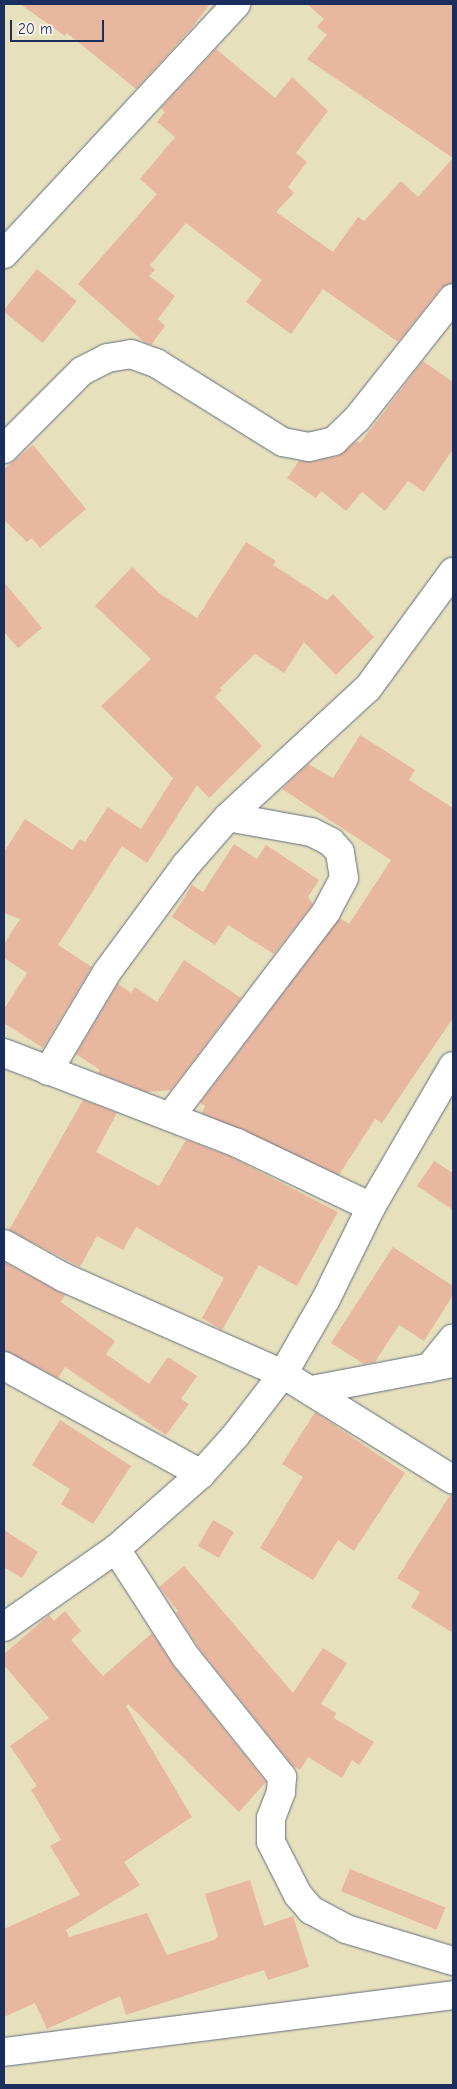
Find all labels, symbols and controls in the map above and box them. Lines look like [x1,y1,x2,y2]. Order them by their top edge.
scale bar [12,10,106,42]
text: 20 m [18,20,52,38]

